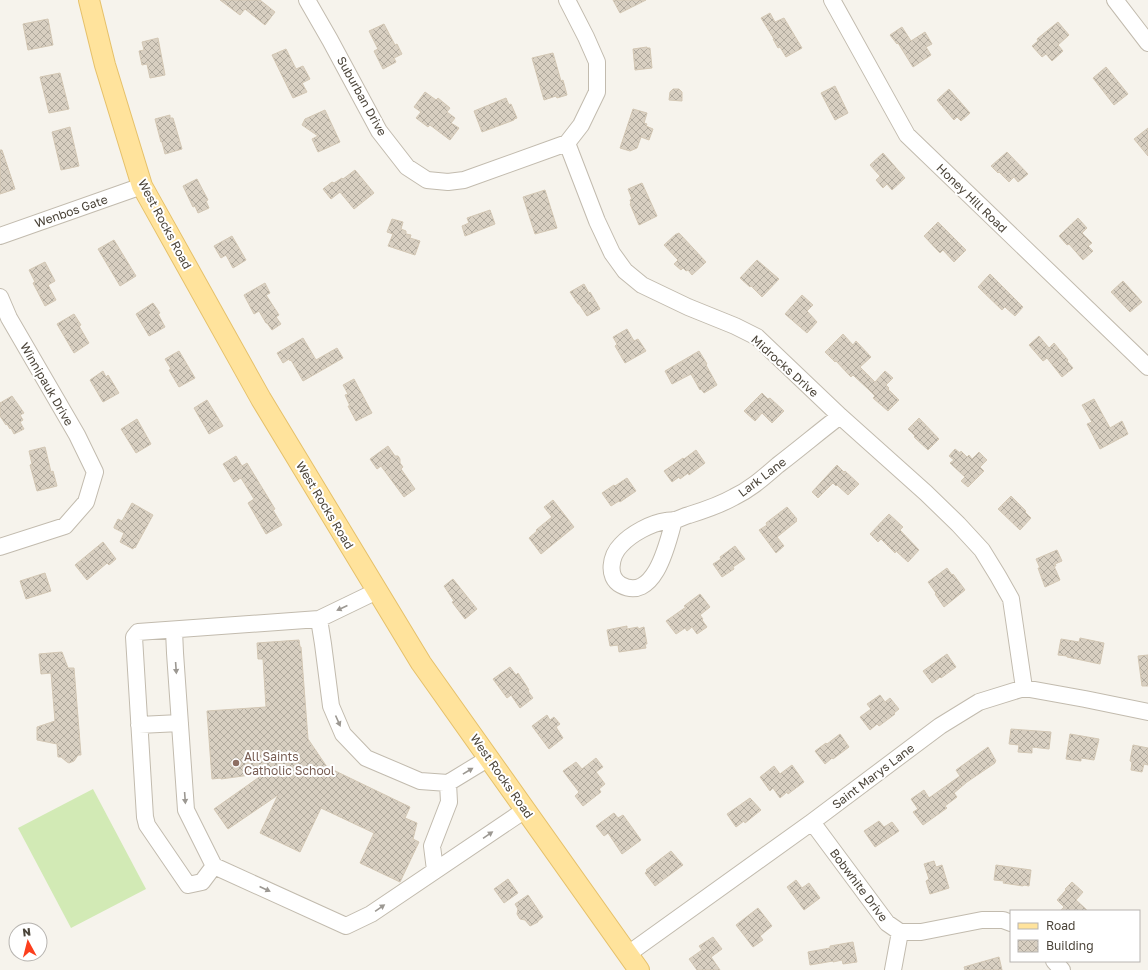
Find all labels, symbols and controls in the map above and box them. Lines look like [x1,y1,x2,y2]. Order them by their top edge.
street label: Suburban Drive [334,54,390,138]
street label: Honey Hill Road [933,160,1011,236]
street label: West Rocks Road [135,177,195,271]
street label: Wenbos Gate [33,191,110,230]
street label: Midrocks Drive [748,332,822,400]
street label: Winnipauk Drive [17,340,77,428]
street label: Lark Lane [735,454,789,500]
street label: West Rocks Road [293,458,357,552]
one-way arrow [336,605,348,611]
one-way arrow [172,662,179,674]
one-way arrow [335,715,341,727]
street label: West Rocks Road [467,731,537,821]
street label: Saint Marys Lane [829,740,917,812]
place label: All Saints Catholic School [244,749,335,778]
marker: All Saints Catholic School [231,758,241,768]
one-way arrow [462,767,474,774]
one-way arrow [182,792,189,804]
one-way arrow [482,831,493,839]
street label: Bobwhite Drive [827,846,891,924]
one-way arrow [259,886,270,892]
one-way arrow [375,904,385,912]
legend [1010,910,1140,962]
text: Road [1046,918,1075,933]
north arrow [8,922,48,962]
text: N [22,925,32,939]
text: Building [1046,938,1094,953]

